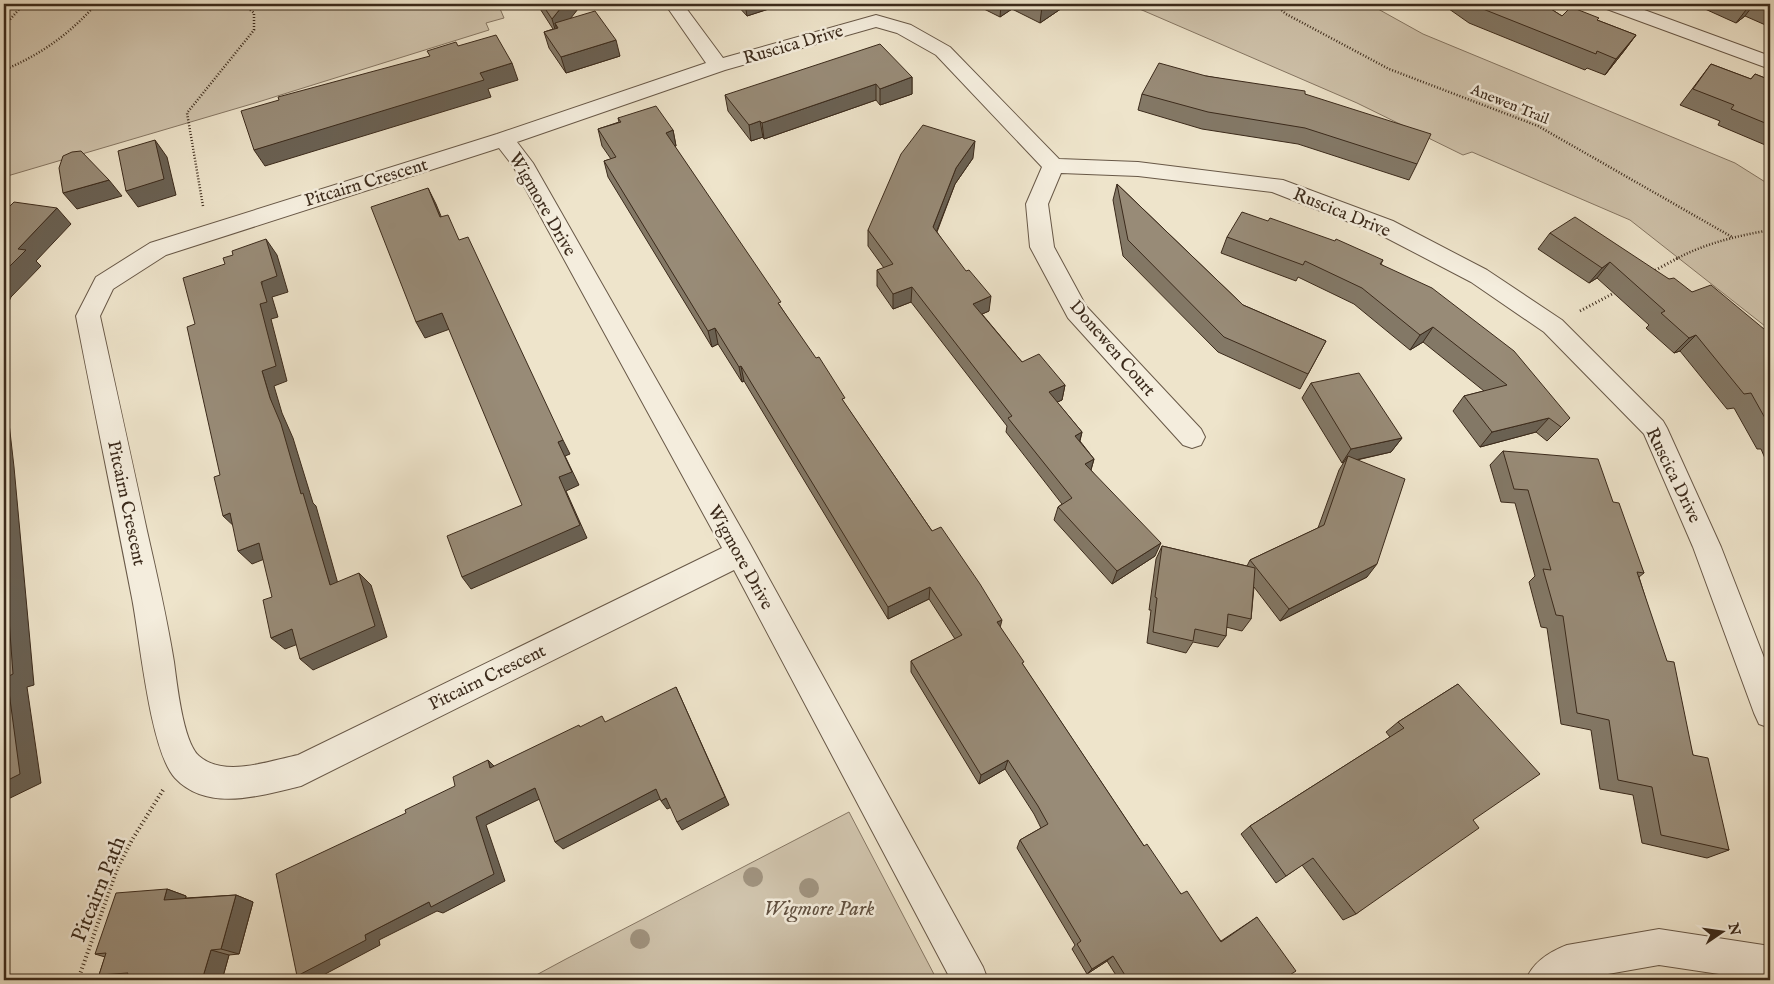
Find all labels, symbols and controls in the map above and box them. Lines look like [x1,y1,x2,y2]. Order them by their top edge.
street label: Ruscica Drive [741,20,846,71]
street label: Anewen Trail [1467,80,1553,129]
street label: Wigmore Drive [503,149,581,261]
street label: Pitcairn Crescent [302,154,431,213]
street label: Ruscica Drive [1289,183,1394,243]
street label: Donewen Court [1064,296,1160,402]
street label: Ruscica Drive [1640,424,1706,527]
street label: Pitcairn Crescent [101,439,150,568]
street label: Wigmore Drive [702,501,778,614]
street label: Pitcairn Crescent [425,640,550,717]
street label: Pitcairn Path [66,833,133,946]
park label: Wigmore Park [764,896,875,923]
north arrow [1696,906,1746,956]
text: N [1723,920,1744,937]

